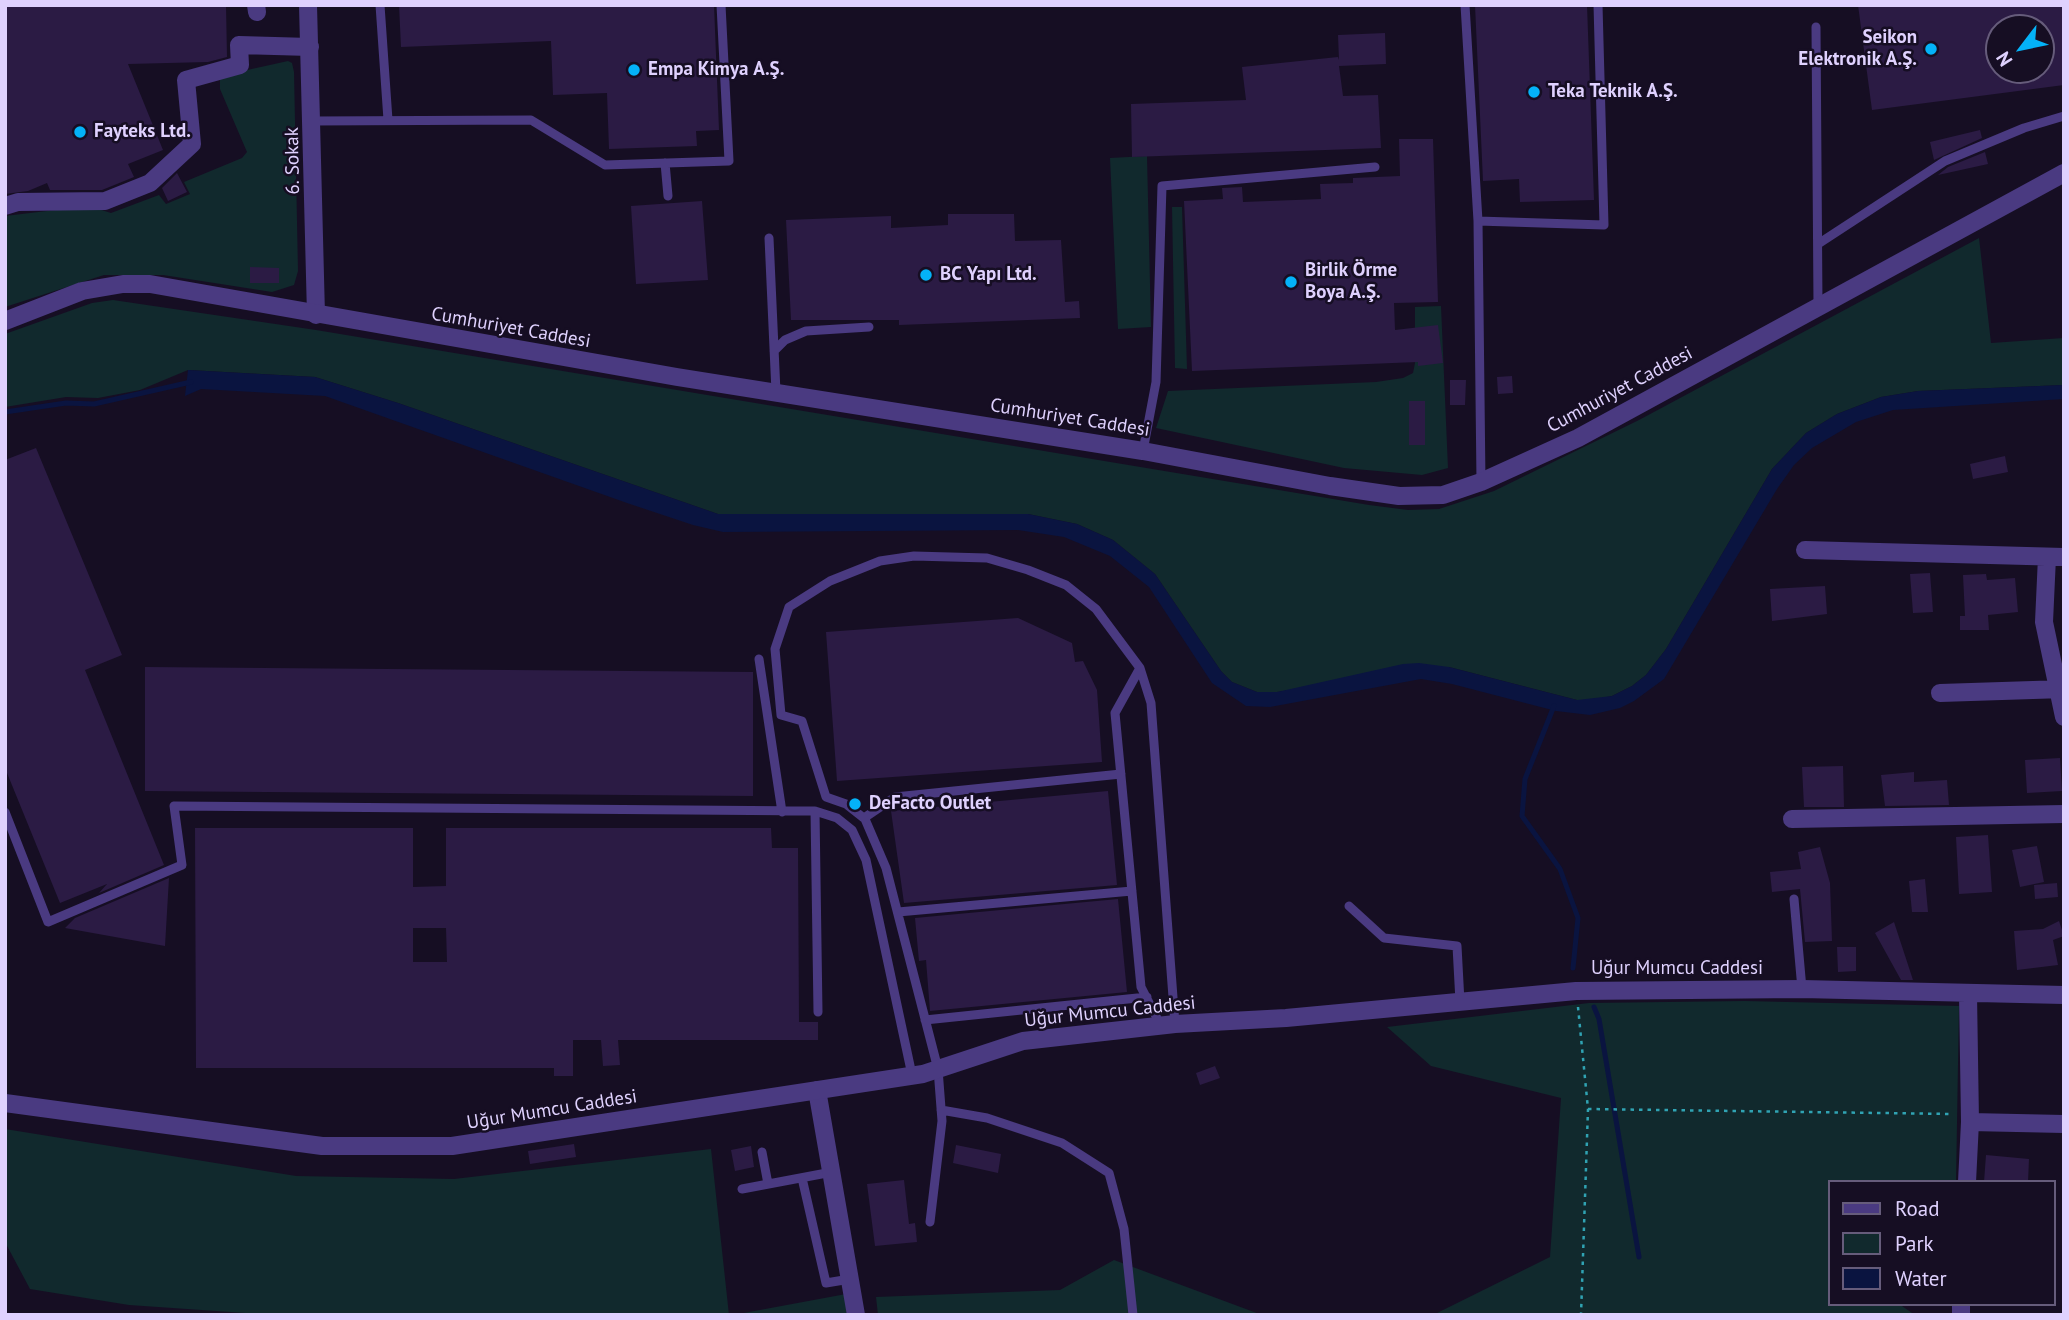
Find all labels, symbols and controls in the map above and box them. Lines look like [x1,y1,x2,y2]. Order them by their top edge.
north arrow [1985,14,2055,84]
place label: Seikon Elektronik A.Ş. [1798,27,1917,71]
marker: Seikon Elektronik A.Ş. [1923,41,1939,57]
text: N [1990,47,2017,71]
place label: Empa Kimya A.Ş. [648,59,784,81]
marker: Empa Kimya A.Ş. [626,62,642,78]
place label: Teka Teknik A.Ş. [1548,81,1678,103]
marker: Teka Teknik A.Ş. [1526,84,1542,100]
place label: Fayteks Ltd. [94,121,191,143]
marker: Fayteks Ltd. [72,124,88,140]
street label: 6. Sokak [281,127,305,195]
place label: Birlik Örme Boya A.Ş. [1305,260,1397,304]
place label: BC Yapı Ltd. [940,264,1037,286]
marker: BC Yapı Ltd. [918,267,934,283]
marker: Birlik Örme Boya A.Ş. [1283,274,1299,290]
street label: Cumhuriyet Caddesi [430,303,592,353]
street label: Cumhuriyet Caddesi [1543,342,1697,438]
street label: Cumhuriyet Caddesi [989,394,1151,442]
place label: DeFacto Outlet [869,793,991,815]
marker: DeFacto Outlet [847,796,863,812]
street label: Uğur Mumcu Caddesi [1591,958,1763,980]
street label: Uğur Mumcu Caddesi [1023,992,1197,1032]
street label: Uğur Mumcu Caddesi [465,1085,639,1135]
legend [1828,1180,2055,1306]
text: Road [1895,1195,1939,1222]
text: Park [1895,1230,1934,1257]
text: Water [1895,1265,1947,1292]

